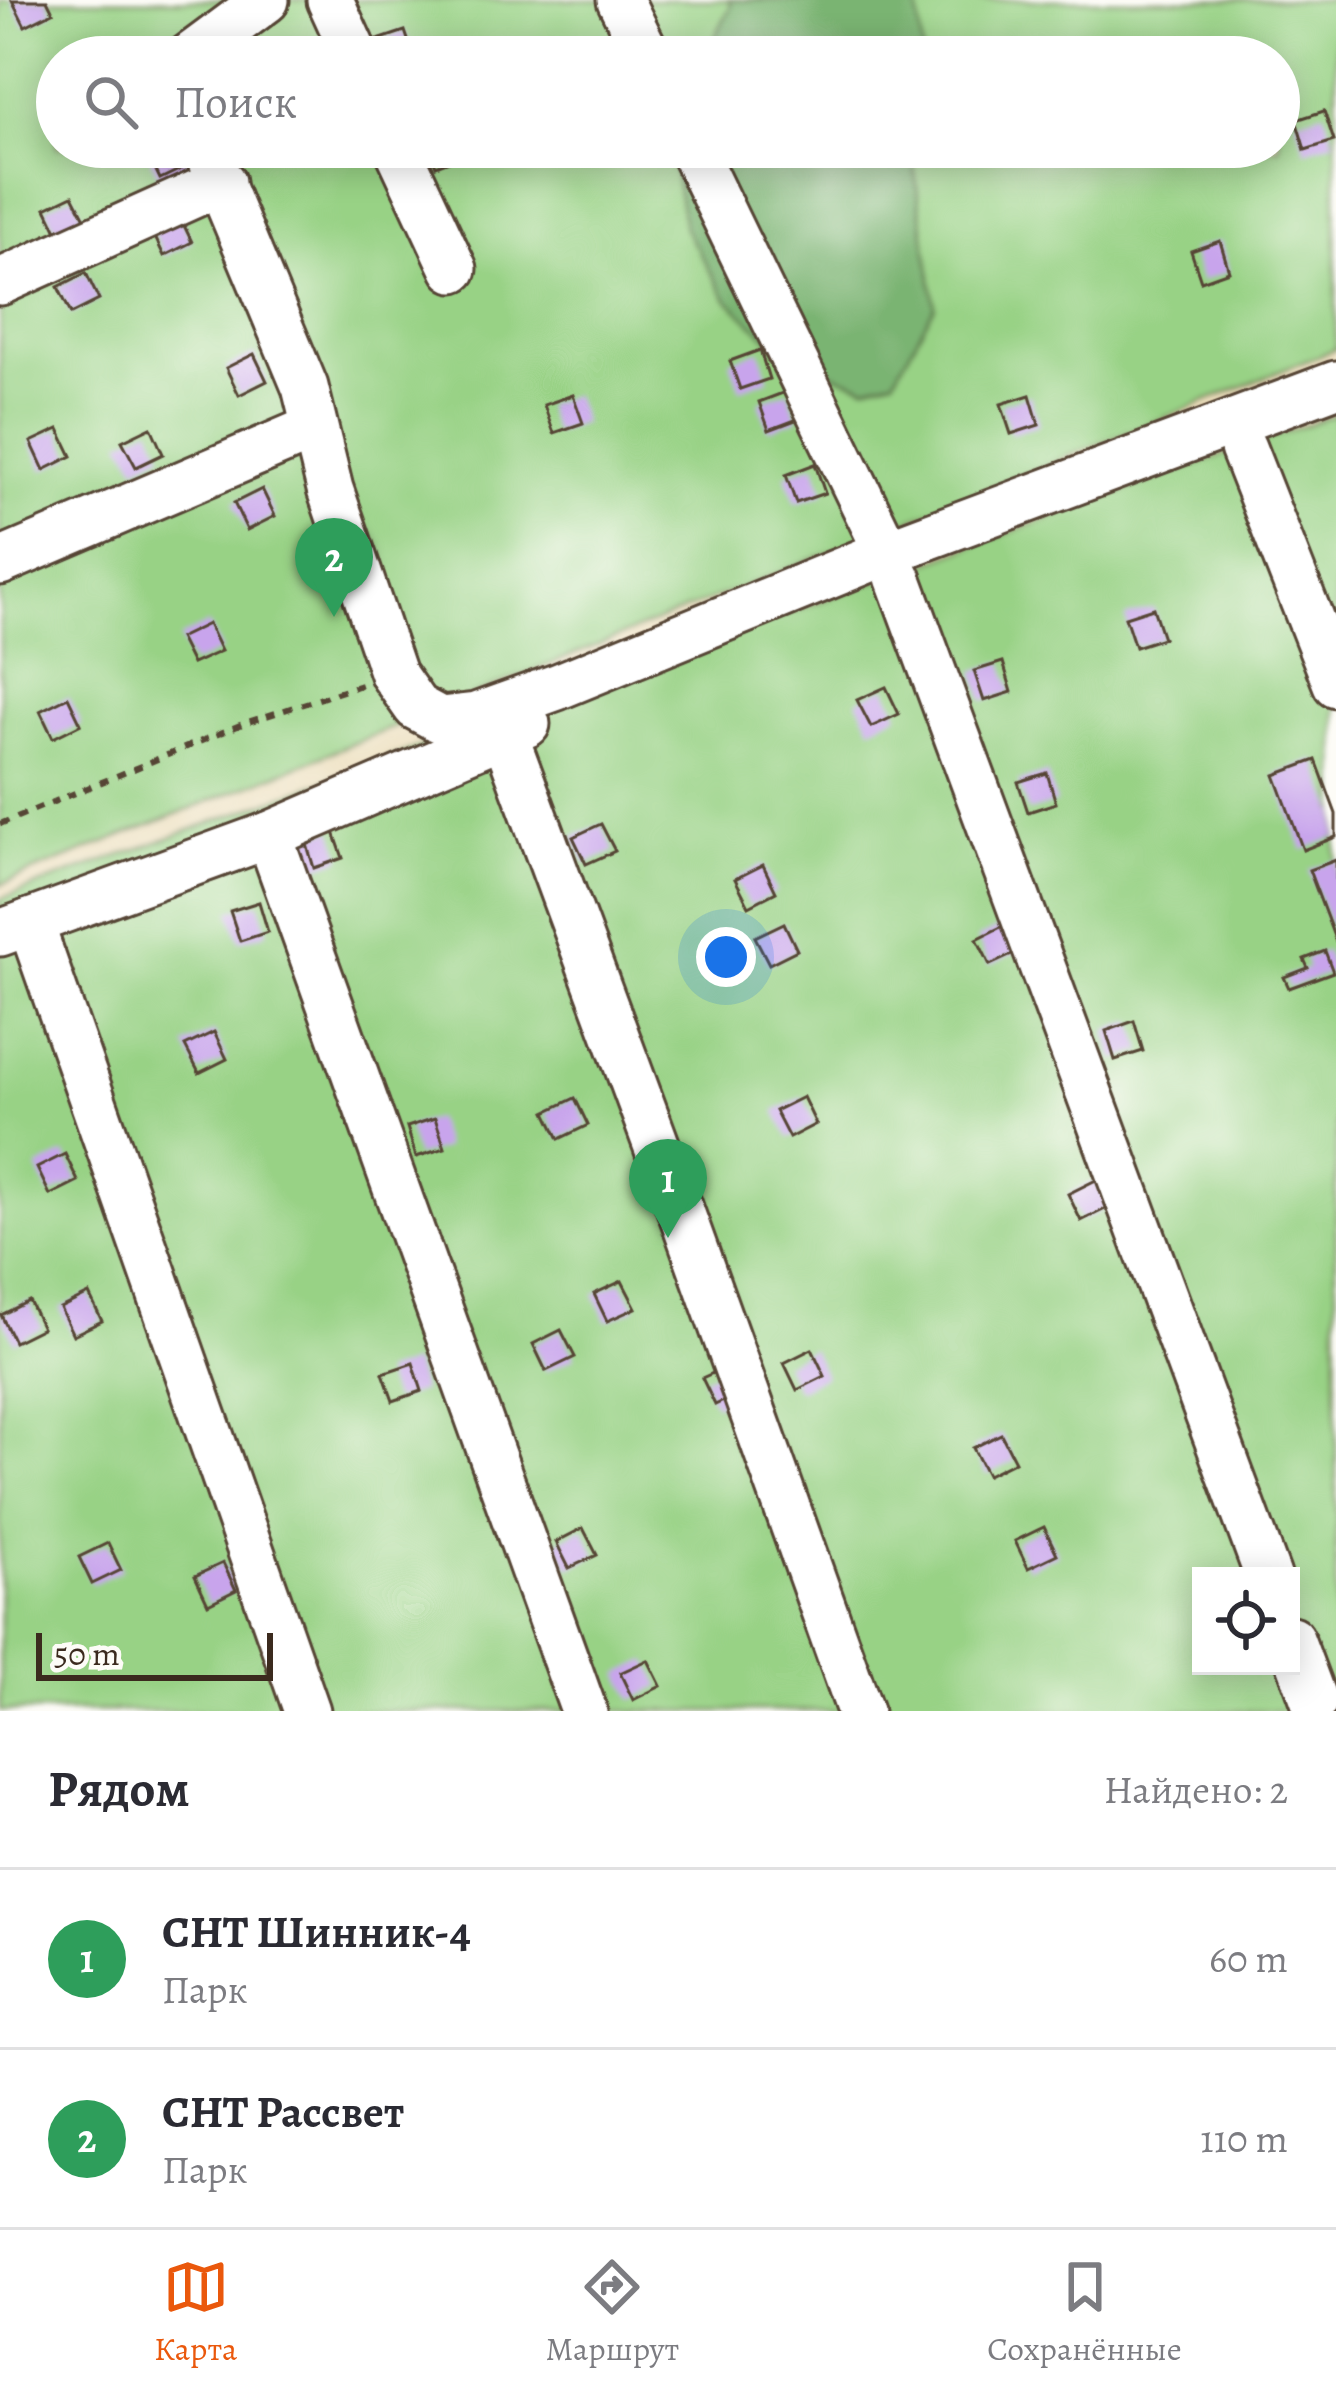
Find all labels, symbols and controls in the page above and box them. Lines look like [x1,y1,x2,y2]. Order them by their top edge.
search box [36,36,1300,168]
icon: search [78,69,144,135]
text: Поиск [174,71,297,133]
pin: 2 [295,518,373,617]
your location [696,927,756,987]
pin: 1 [629,1139,707,1238]
map controls [1192,1567,1300,1675]
button: locate [1192,1567,1300,1675]
scale bar [36,1627,273,1680]
text: 50 m [54,1631,120,1676]
text: Рядом [48,1754,190,1824]
text: Найдено: 2 [1104,1763,1288,1816]
text: СНТ Шинник-4 [162,1901,471,1963]
text: 1 [80,1932,94,1985]
text: 60 m [1209,1932,1288,1985]
text: Парк [162,1963,248,2016]
text: СНТ Рассвет [162,2081,404,2143]
text: 2 [78,2112,96,2165]
text: 110 m [1200,2112,1288,2165]
text: Парк [162,2143,248,2196]
tab: Карта [154,2254,237,2371]
tab: Маршрут [546,2254,679,2371]
tab: Сохранённые [987,2254,1182,2371]

